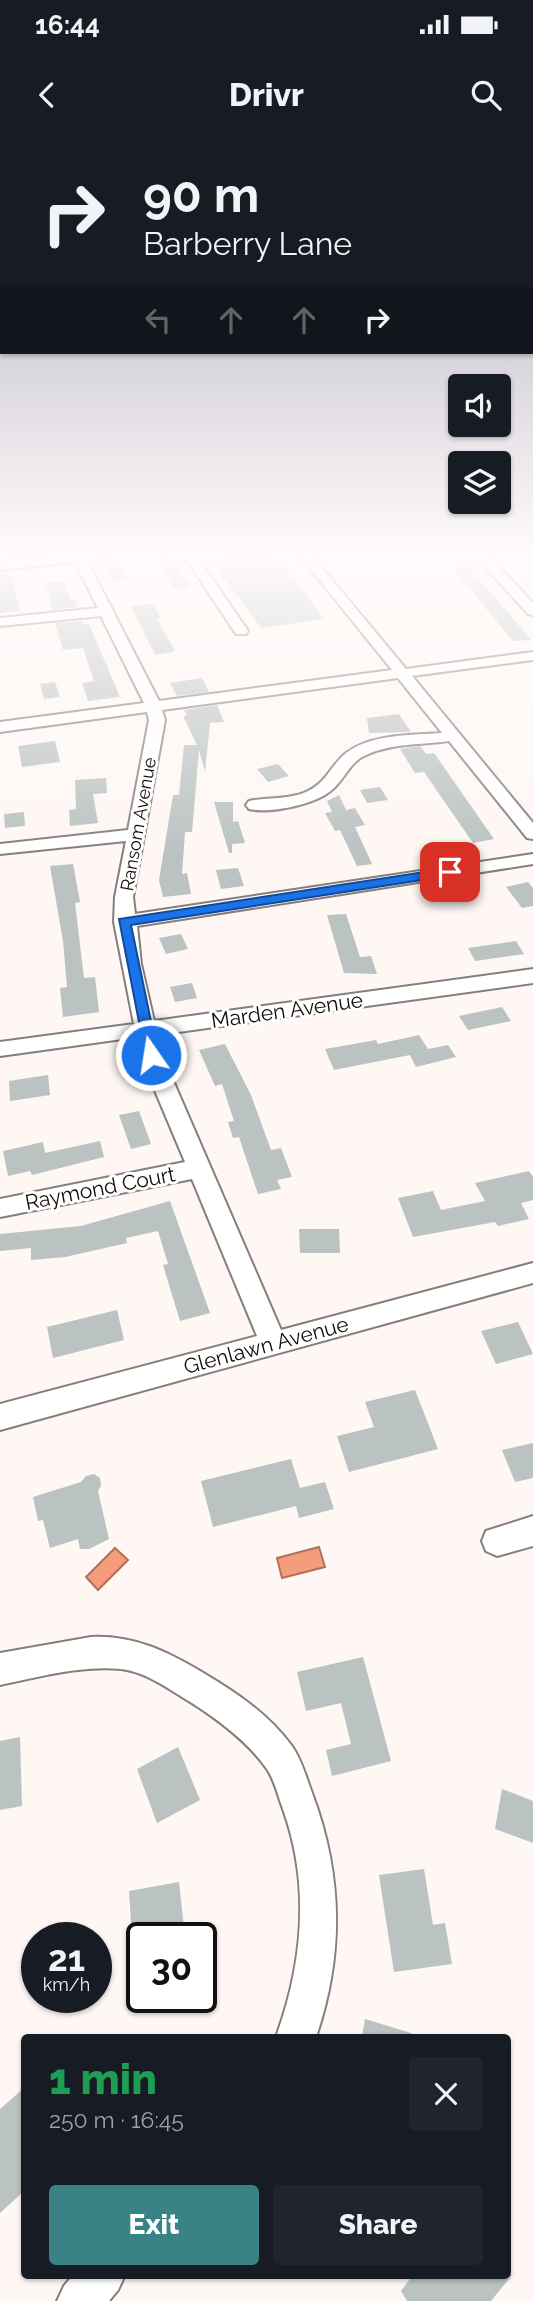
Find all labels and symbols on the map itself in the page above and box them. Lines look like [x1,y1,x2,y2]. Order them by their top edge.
street label: Ransom Avenue [116,755,160,892]
pin [420,842,480,902]
street label: Marden Avenue [210,987,364,1033]
position arrow [114,1018,188,1092]
street label: Raymond Court [23,1161,177,1215]
street label: Glenlawn Avenue [181,1311,351,1379]
speed limit sign: 30 [126,1922,217,2013]

